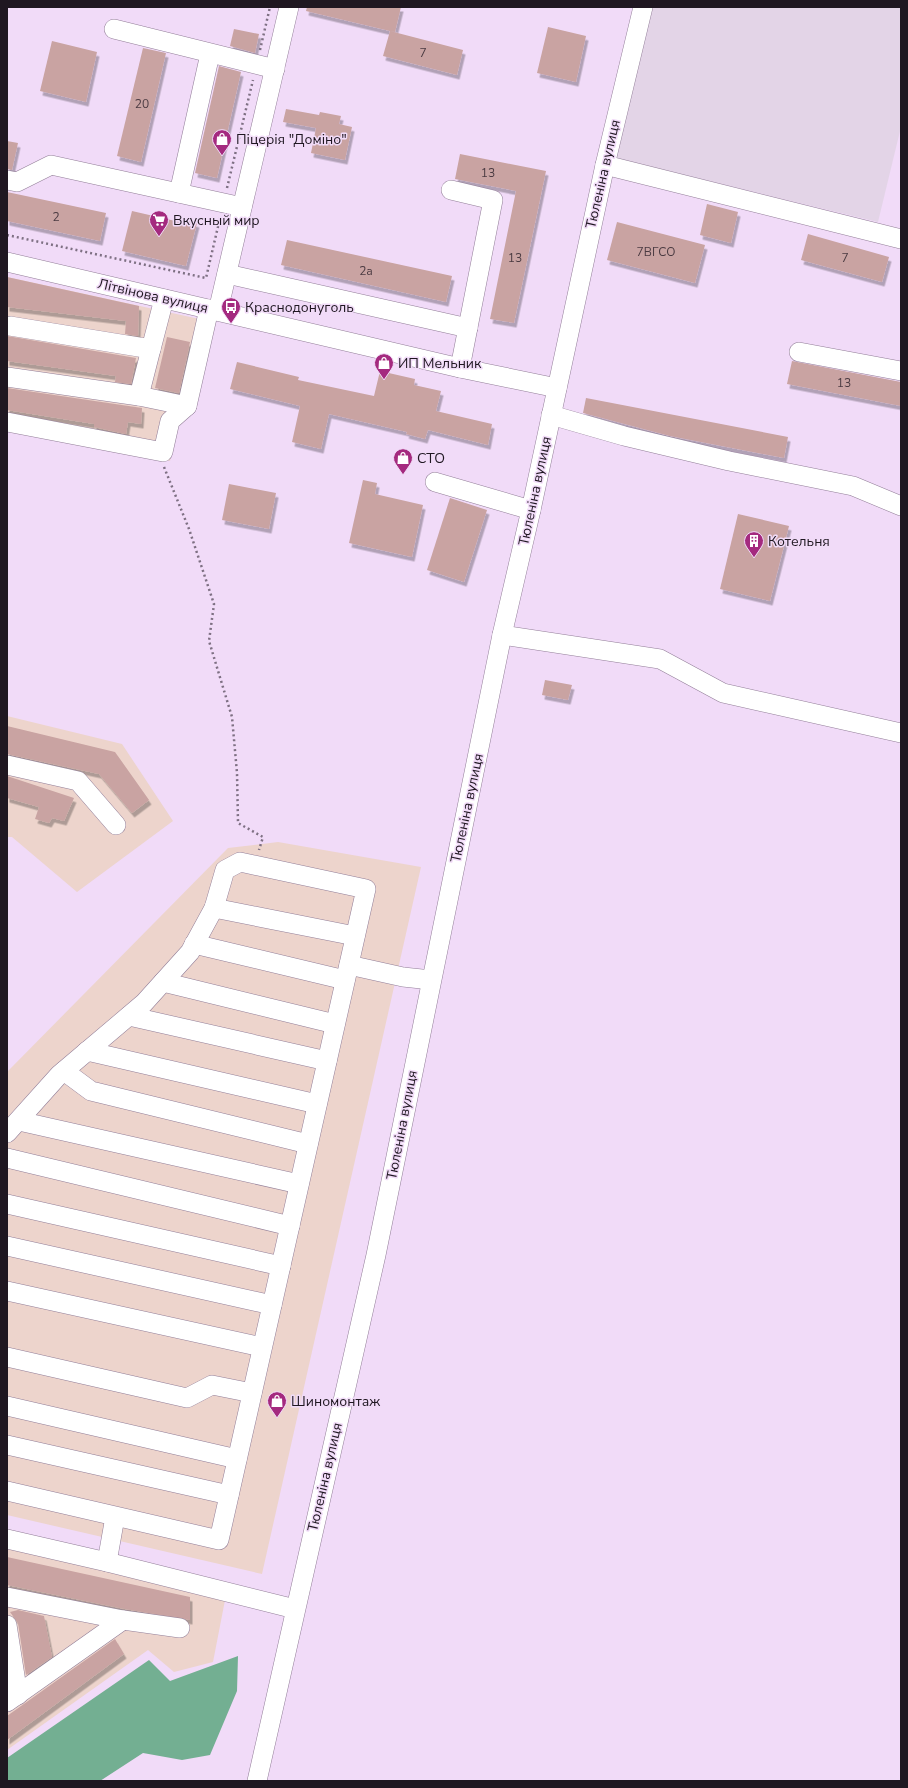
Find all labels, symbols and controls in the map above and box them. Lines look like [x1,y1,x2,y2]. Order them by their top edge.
house number: 7 [419,45,427,61]
house number: 20 [135,96,149,112]
street label: Тюленіна вулиця [581,118,625,230]
shop icon: Піцерія "Доміно" [211,128,233,156]
place label: Піцерія "Доміно" [236,130,347,149]
house number: 13 [481,165,495,181]
house number: 2 [52,209,60,225]
supermarket icon: Вкусный мир [148,209,170,237]
place label: Вкусный мир [173,211,260,230]
house number: 7ВГСО [637,244,675,260]
house number: 13 [508,250,522,266]
house number: 7 [841,250,849,266]
house number: 2а [359,263,373,279]
street label: Літвінова вулиця [96,274,210,318]
bus stop icon: Краснодонуголь [220,296,242,324]
place label: Краснодонуголь [245,298,354,317]
shop icon: ИП Мельник [373,352,395,380]
place label: ИП Мельник [398,354,482,373]
house number: 13 [837,375,851,391]
street label: Тюленіна вулиця [514,435,556,547]
shop icon: СТО [392,447,414,475]
place label: СТО [417,449,445,468]
building icon: Котельня [743,530,765,558]
place label: Котельня [768,532,830,551]
street label: Тюленіна вулиця [446,752,488,864]
street label: Тюленіна вулиця [382,1069,422,1181]
shop icon: Шиномонтаж [266,1390,288,1418]
place label: Шиномонтаж [291,1392,380,1411]
street label: Тюленіна вулиця [303,1421,347,1533]

